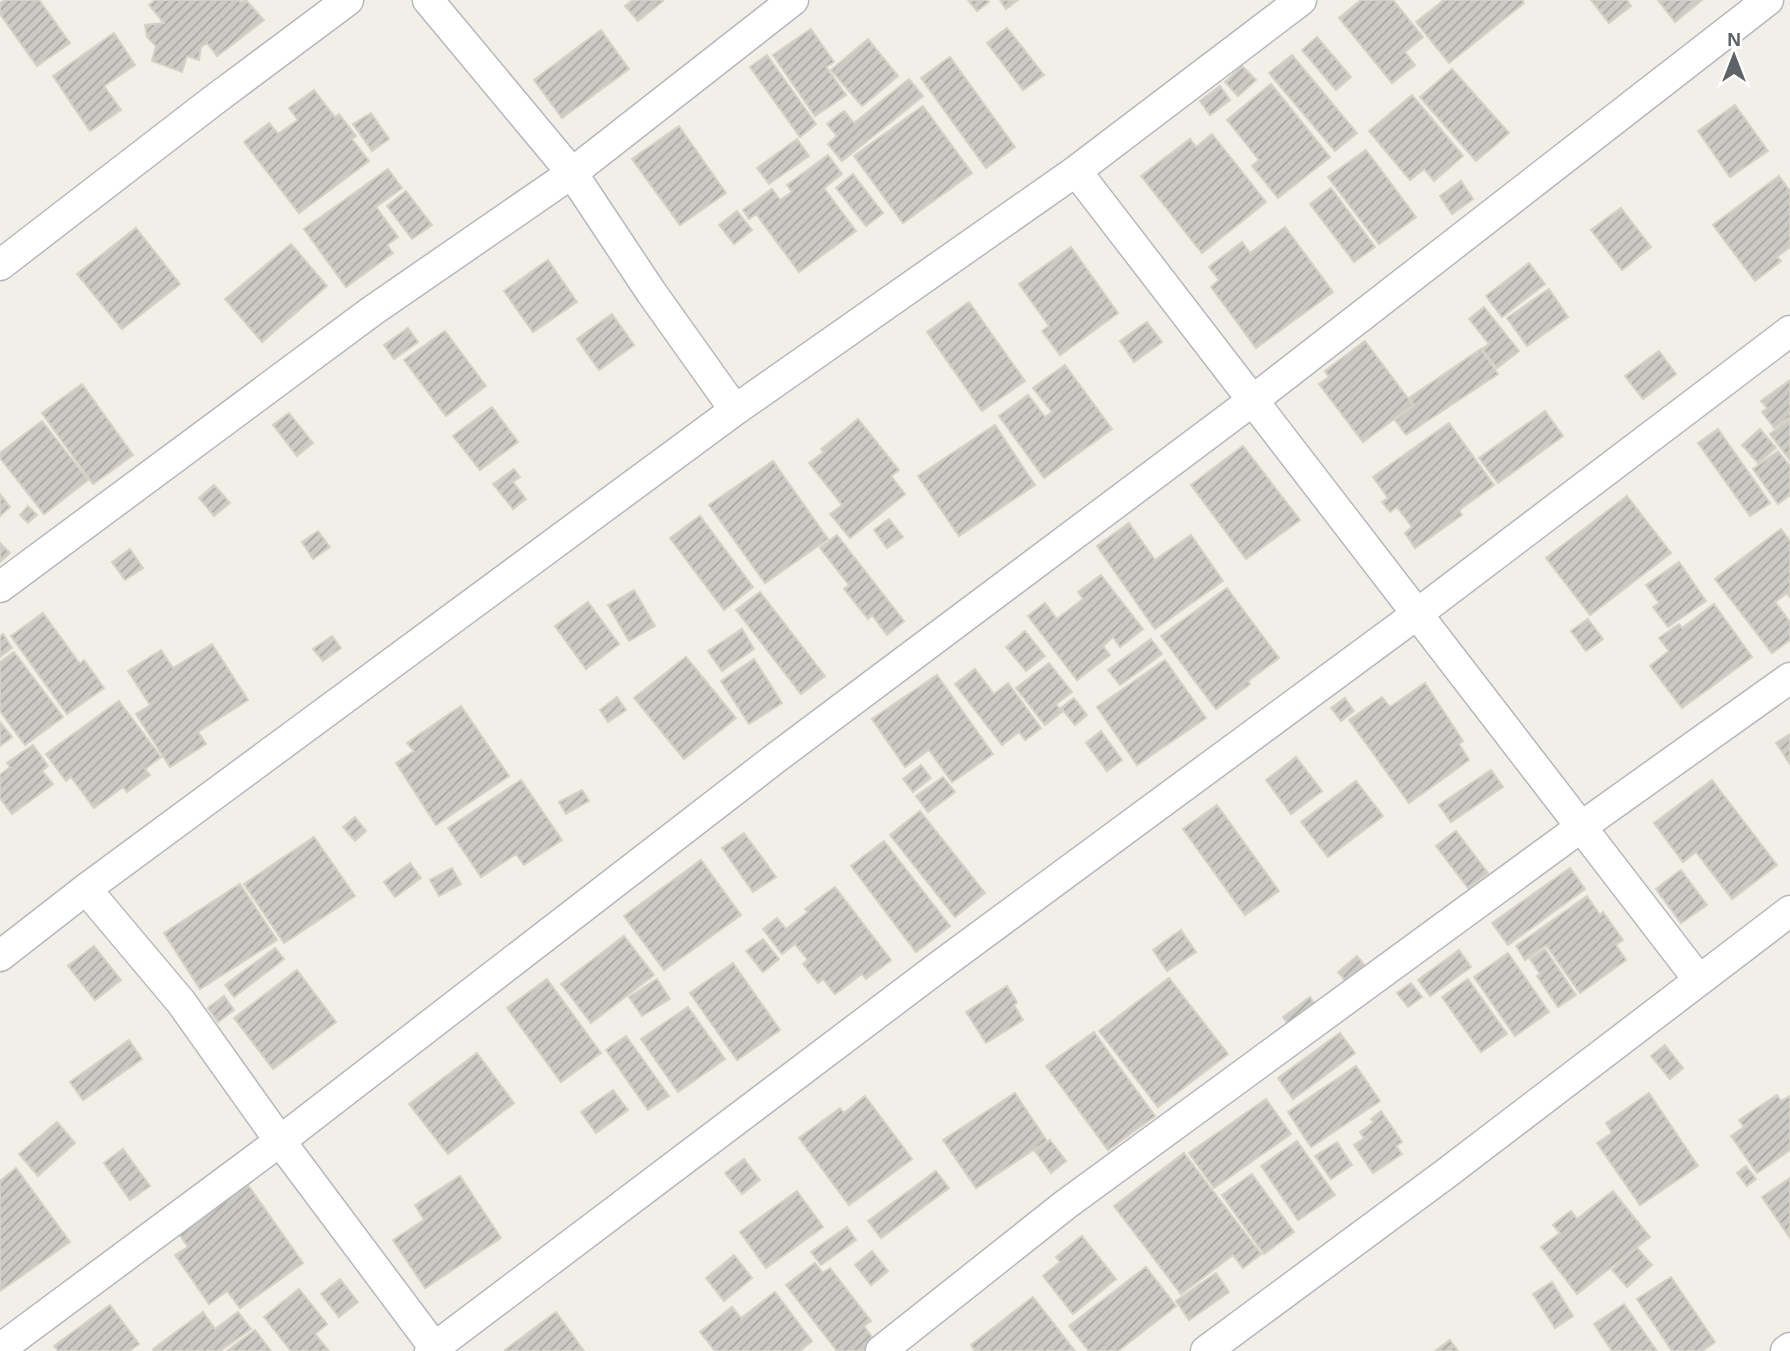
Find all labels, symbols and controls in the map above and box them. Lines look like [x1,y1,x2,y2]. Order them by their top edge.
north arrow [1699,21,1769,91]
text: N [1727,29,1741,50]

